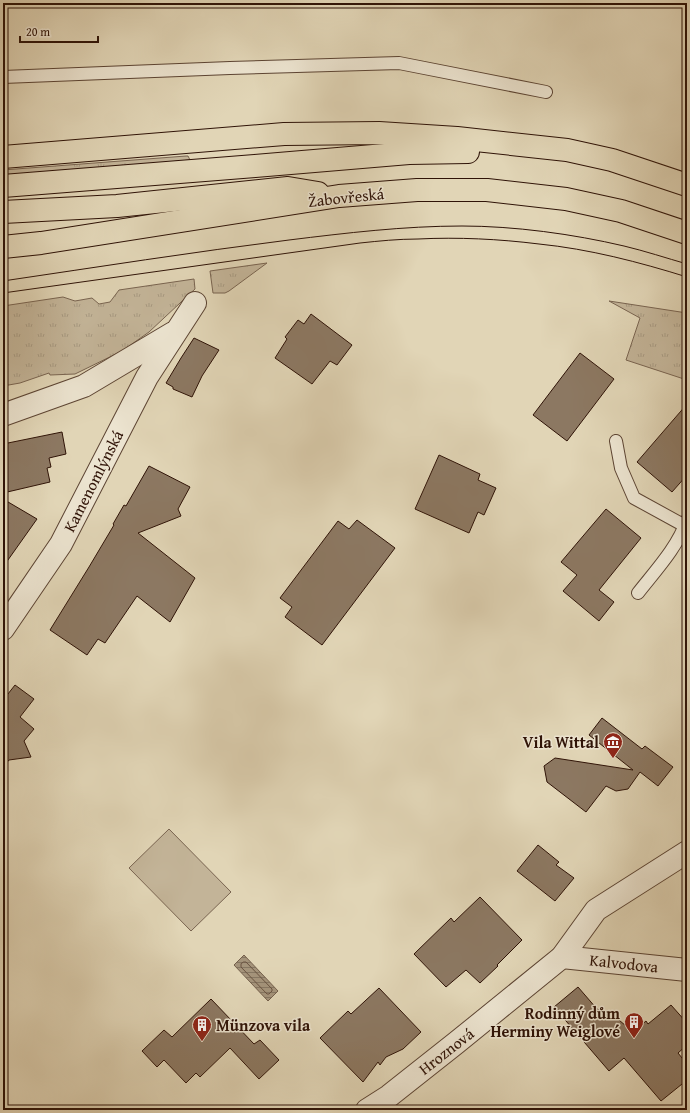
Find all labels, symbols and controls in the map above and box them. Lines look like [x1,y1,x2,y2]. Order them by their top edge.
scale bar [20,18,98,44]
text: 20 m [26,23,50,40]
street label: Žabovřeská [307,181,386,213]
street label: Kamenomlýnská [57,426,129,536]
place label: Vila Wittal [523,730,599,754]
museum icon: Vila Wittal [602,731,624,759]
street label: Kalvodova [588,947,660,979]
place label: Rodinný dům Herminy Weiglové [490,1001,620,1043]
building icon: Rodinný dům Herminy Weiglové [623,1011,645,1039]
place label: Münzova vila [216,1013,311,1037]
building icon: Münzova vila [191,1014,213,1042]
street label: Hroznová [413,1021,479,1080]

